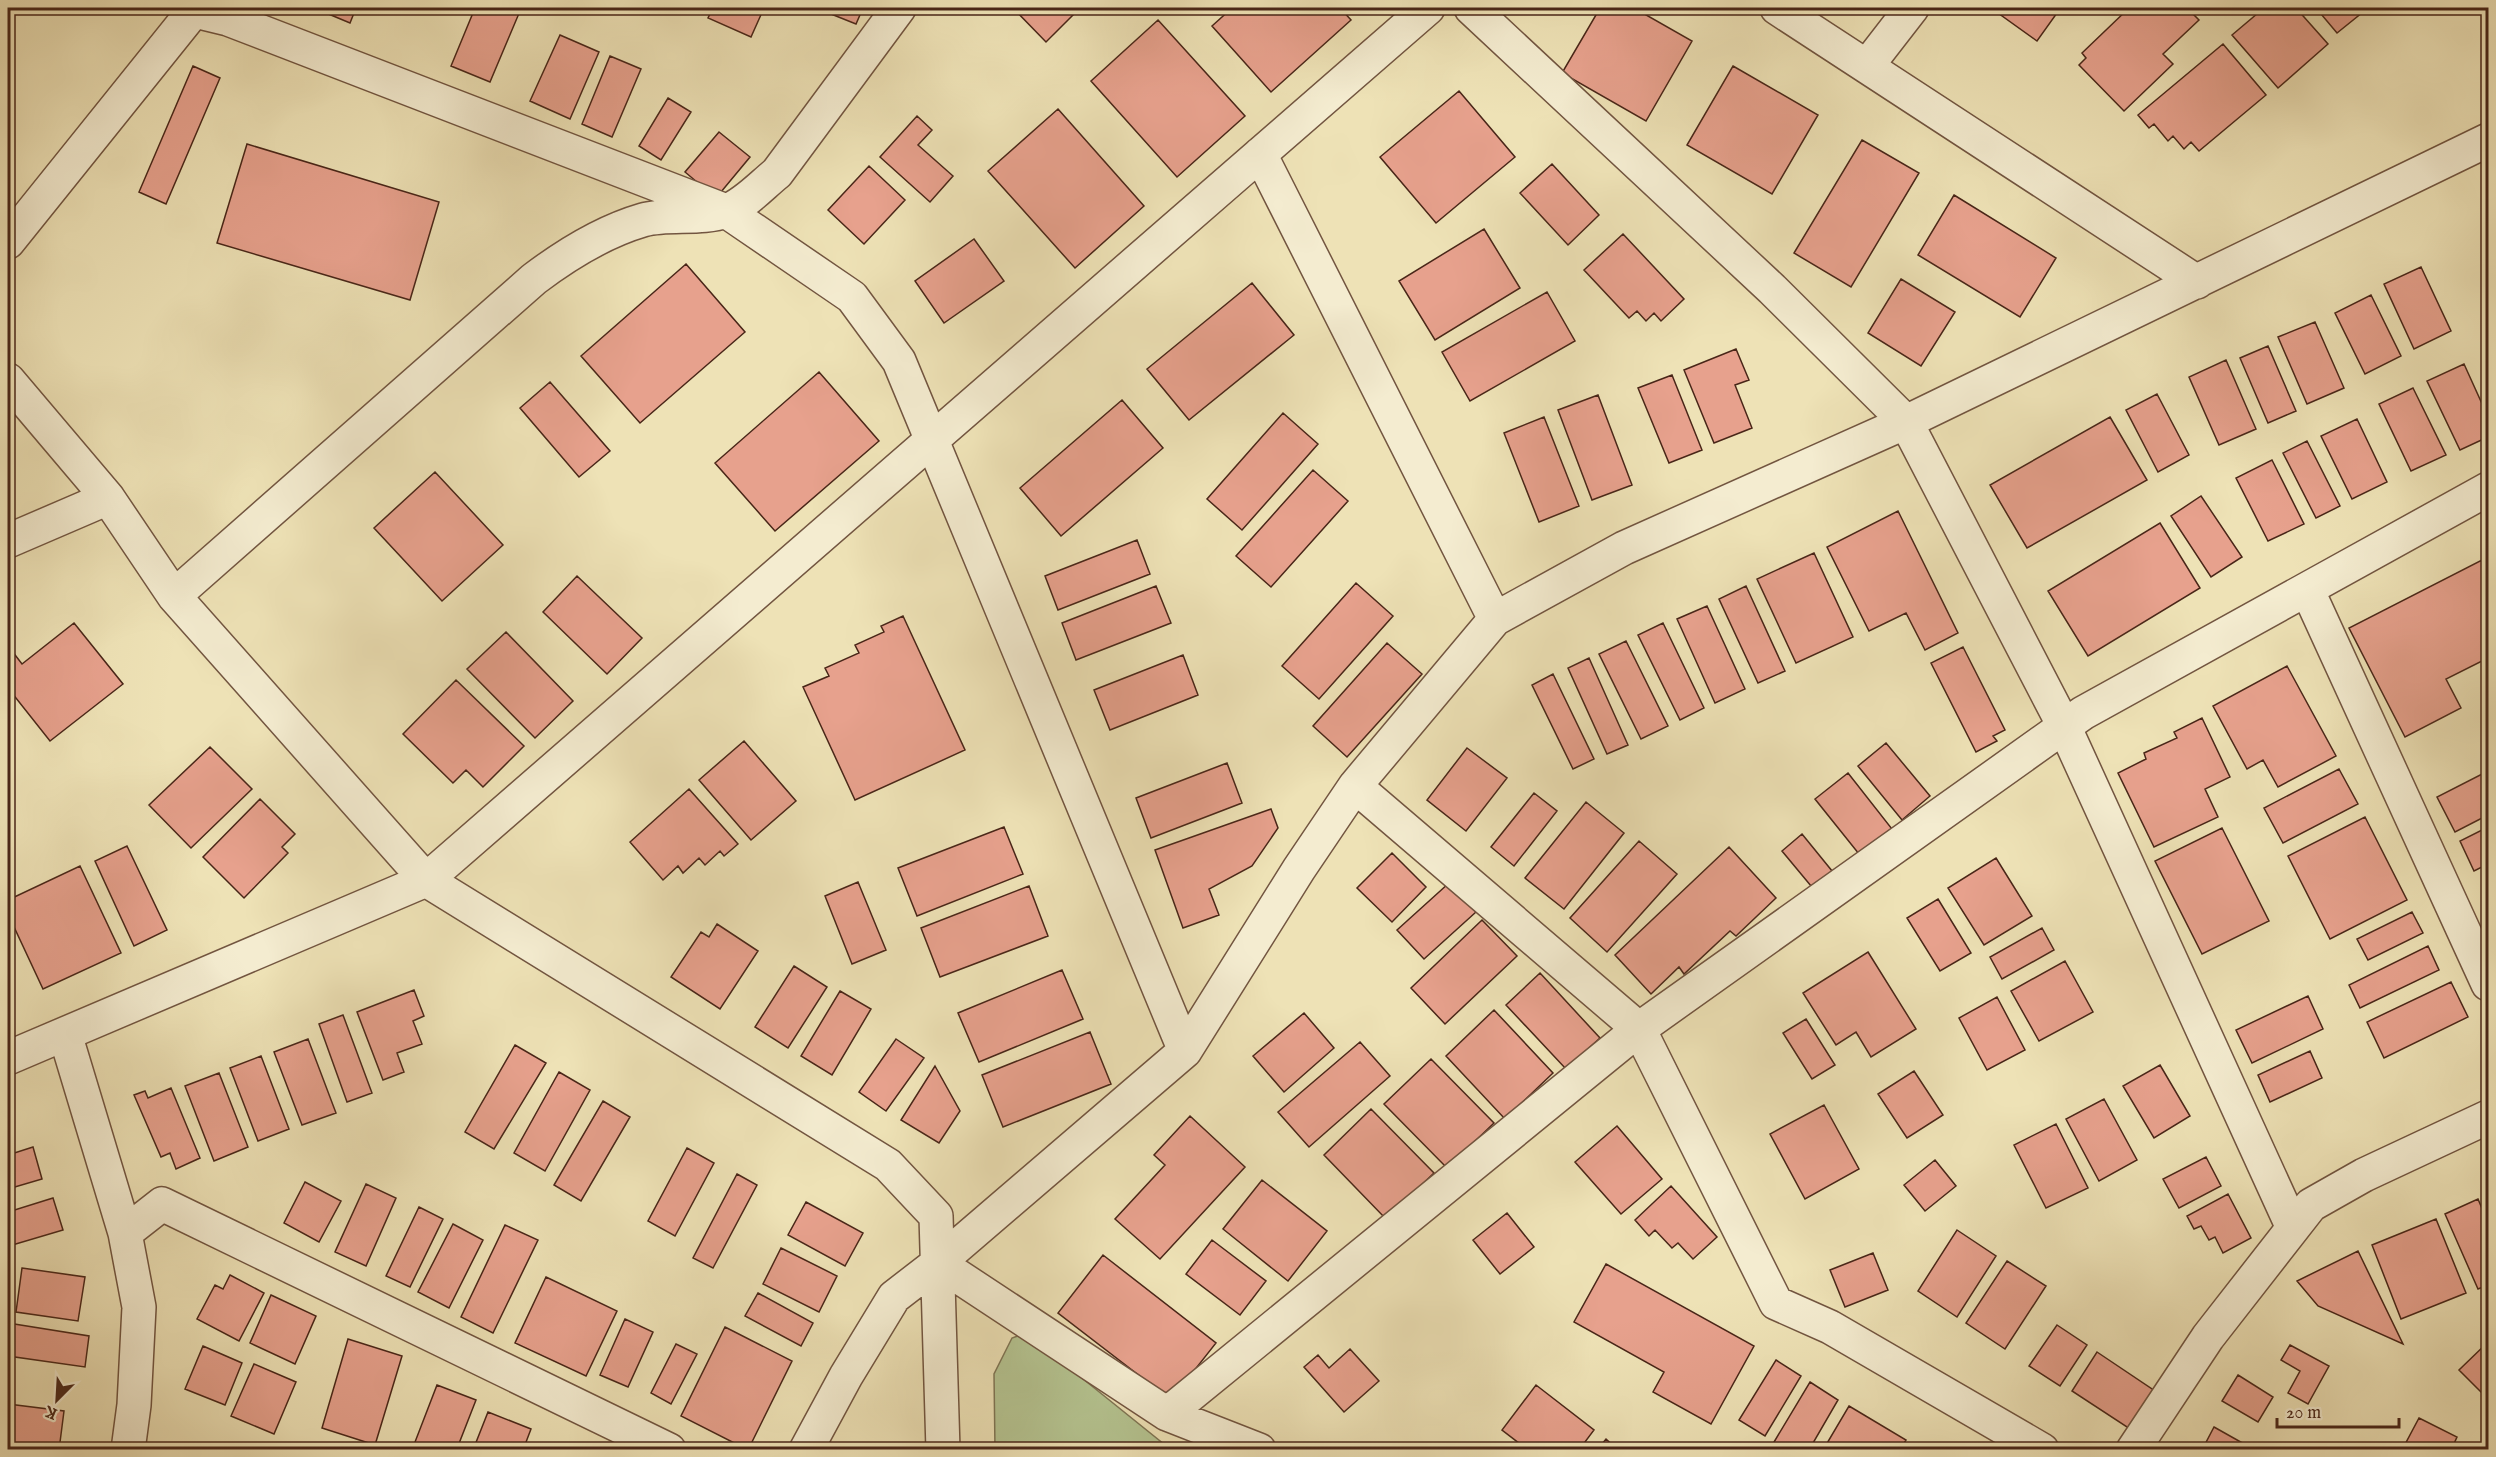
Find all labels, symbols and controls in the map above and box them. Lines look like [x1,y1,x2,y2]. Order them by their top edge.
north arrow [27,1370,87,1430]
scale bar [2277,1391,2398,1429]
text: K [41,1400,61,1423]
text: 20 m [2286,1402,2321,1425]

